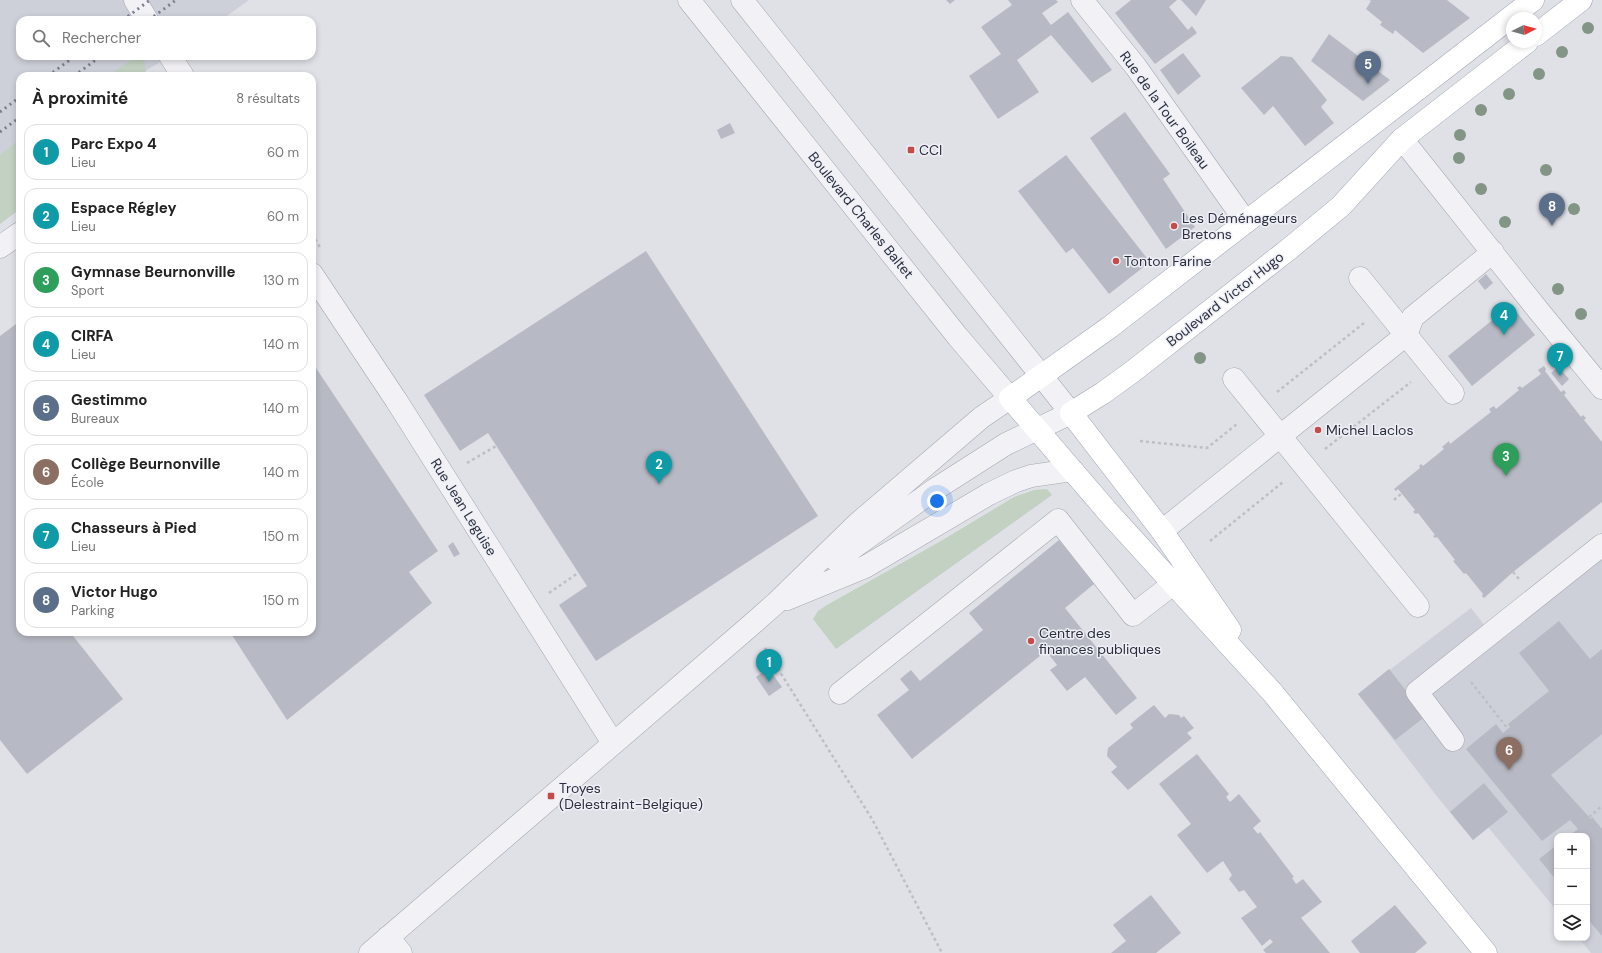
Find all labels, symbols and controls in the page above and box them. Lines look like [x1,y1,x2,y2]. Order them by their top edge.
north arrow [1506,12,1542,48]
search box [16,16,316,60]
icon: search [30,27,52,49]
text: Rechercher [62,28,141,48]
street label: Rue de la Tour Boileau [1116,47,1214,173]
pin: 5 [1355,51,1381,84]
text: À proximité [32,87,128,109]
text: 8 résultats [236,90,300,107]
text: Parc Expo 4 [71,134,157,154]
place label: CCI [919,141,942,159]
text: 1 [44,144,48,161]
text: 60 m [267,144,299,161]
marker: CCI [906,145,916,155]
street label: Boulevard Charles Baltet [804,148,918,282]
text: Lieu [71,154,96,171]
pin: 8 [1539,193,1565,226]
text: Espace Régley [71,198,177,218]
text: 2 [42,208,50,225]
text: 60 m [267,208,299,225]
place label: Les Déménageurs Bretons [1182,209,1297,243]
text: Lieu [71,218,96,235]
marker: Les Déménageurs Bretons [1169,221,1179,231]
street label: Boulevard Victor Hugo [1163,248,1287,350]
place label: Tonton Farine [1124,252,1211,270]
marker: Tonton Farine [1111,256,1121,266]
text: Gymnase Beurnonville [71,262,236,282]
text: 3 [42,272,50,289]
text: 130 m [263,272,299,289]
text: Sport [71,282,104,299]
pin: 4 [1491,302,1517,335]
text: CIRFA [71,326,113,346]
text: 4 [42,336,50,353]
text: 140 m [263,336,299,353]
pin: 7 [1547,343,1573,376]
text: Lieu [71,346,96,363]
text: Gestimmo [71,390,147,410]
text: 5 [42,400,50,417]
text: 140 m [263,400,299,417]
text: Bureaux [71,410,119,427]
place label: Michel Laclos [1326,421,1413,439]
marker: Michel Laclos [1313,425,1323,435]
pin: 3 [1493,443,1519,476]
pin: 2 [646,451,672,484]
text: Collège Beurnonville [71,454,220,474]
street label: Rue Jean Leguise [427,455,501,559]
text: 6 [42,464,50,481]
text: 140 m [263,464,299,481]
text: École [71,474,104,491]
your location [927,491,947,511]
text: Chasseurs à Pied [71,518,197,538]
text: 7 [43,528,49,545]
text: 150 m [263,528,299,545]
text: Lieu [71,538,96,555]
text: Victor Hugo [71,582,158,602]
text: 8 [42,592,50,609]
text: 150 m [263,592,299,609]
text: Parking [71,602,115,619]
place label: Centre des finances publiques [1039,624,1161,658]
marker: Centre des finances publiques [1026,636,1036,646]
pin: 1 [756,649,782,682]
pin: 6 [1496,737,1522,770]
place label: Troyes (Delestraint-Belgique) [559,779,703,813]
marker: Troyes (Delestraint-Belgique) [546,791,556,801]
map controls [1554,833,1590,941]
button: + [1554,833,1590,869]
button: − [1554,869,1590,905]
button: layers [1554,905,1590,941]

